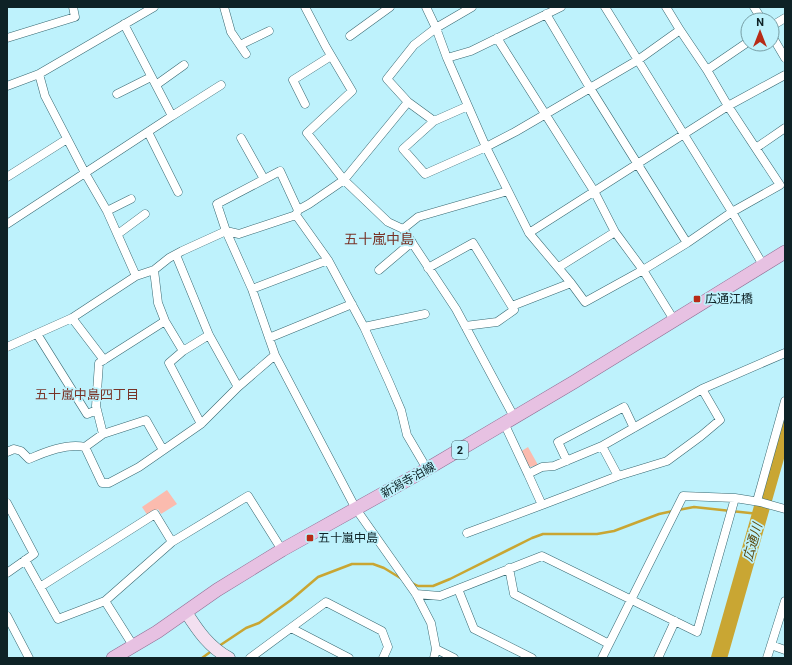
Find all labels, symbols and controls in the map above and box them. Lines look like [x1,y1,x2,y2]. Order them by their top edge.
north arrow [740,12,780,52]
text: N [756,16,764,29]
district label: 五十嵐中島 [344,231,414,247]
place label: 広通江橋 [705,292,753,306]
marker: 広通江橋 [692,294,702,304]
district label: 五十嵐中島四丁目 [35,387,139,402]
road number: 2 [452,441,468,459]
street label: 新潟寺泊線 [378,459,438,501]
water label: 広通川 [740,519,766,563]
place label: 五十嵐中島 [318,531,378,545]
marker: 五十嵐中島 [305,533,315,543]

